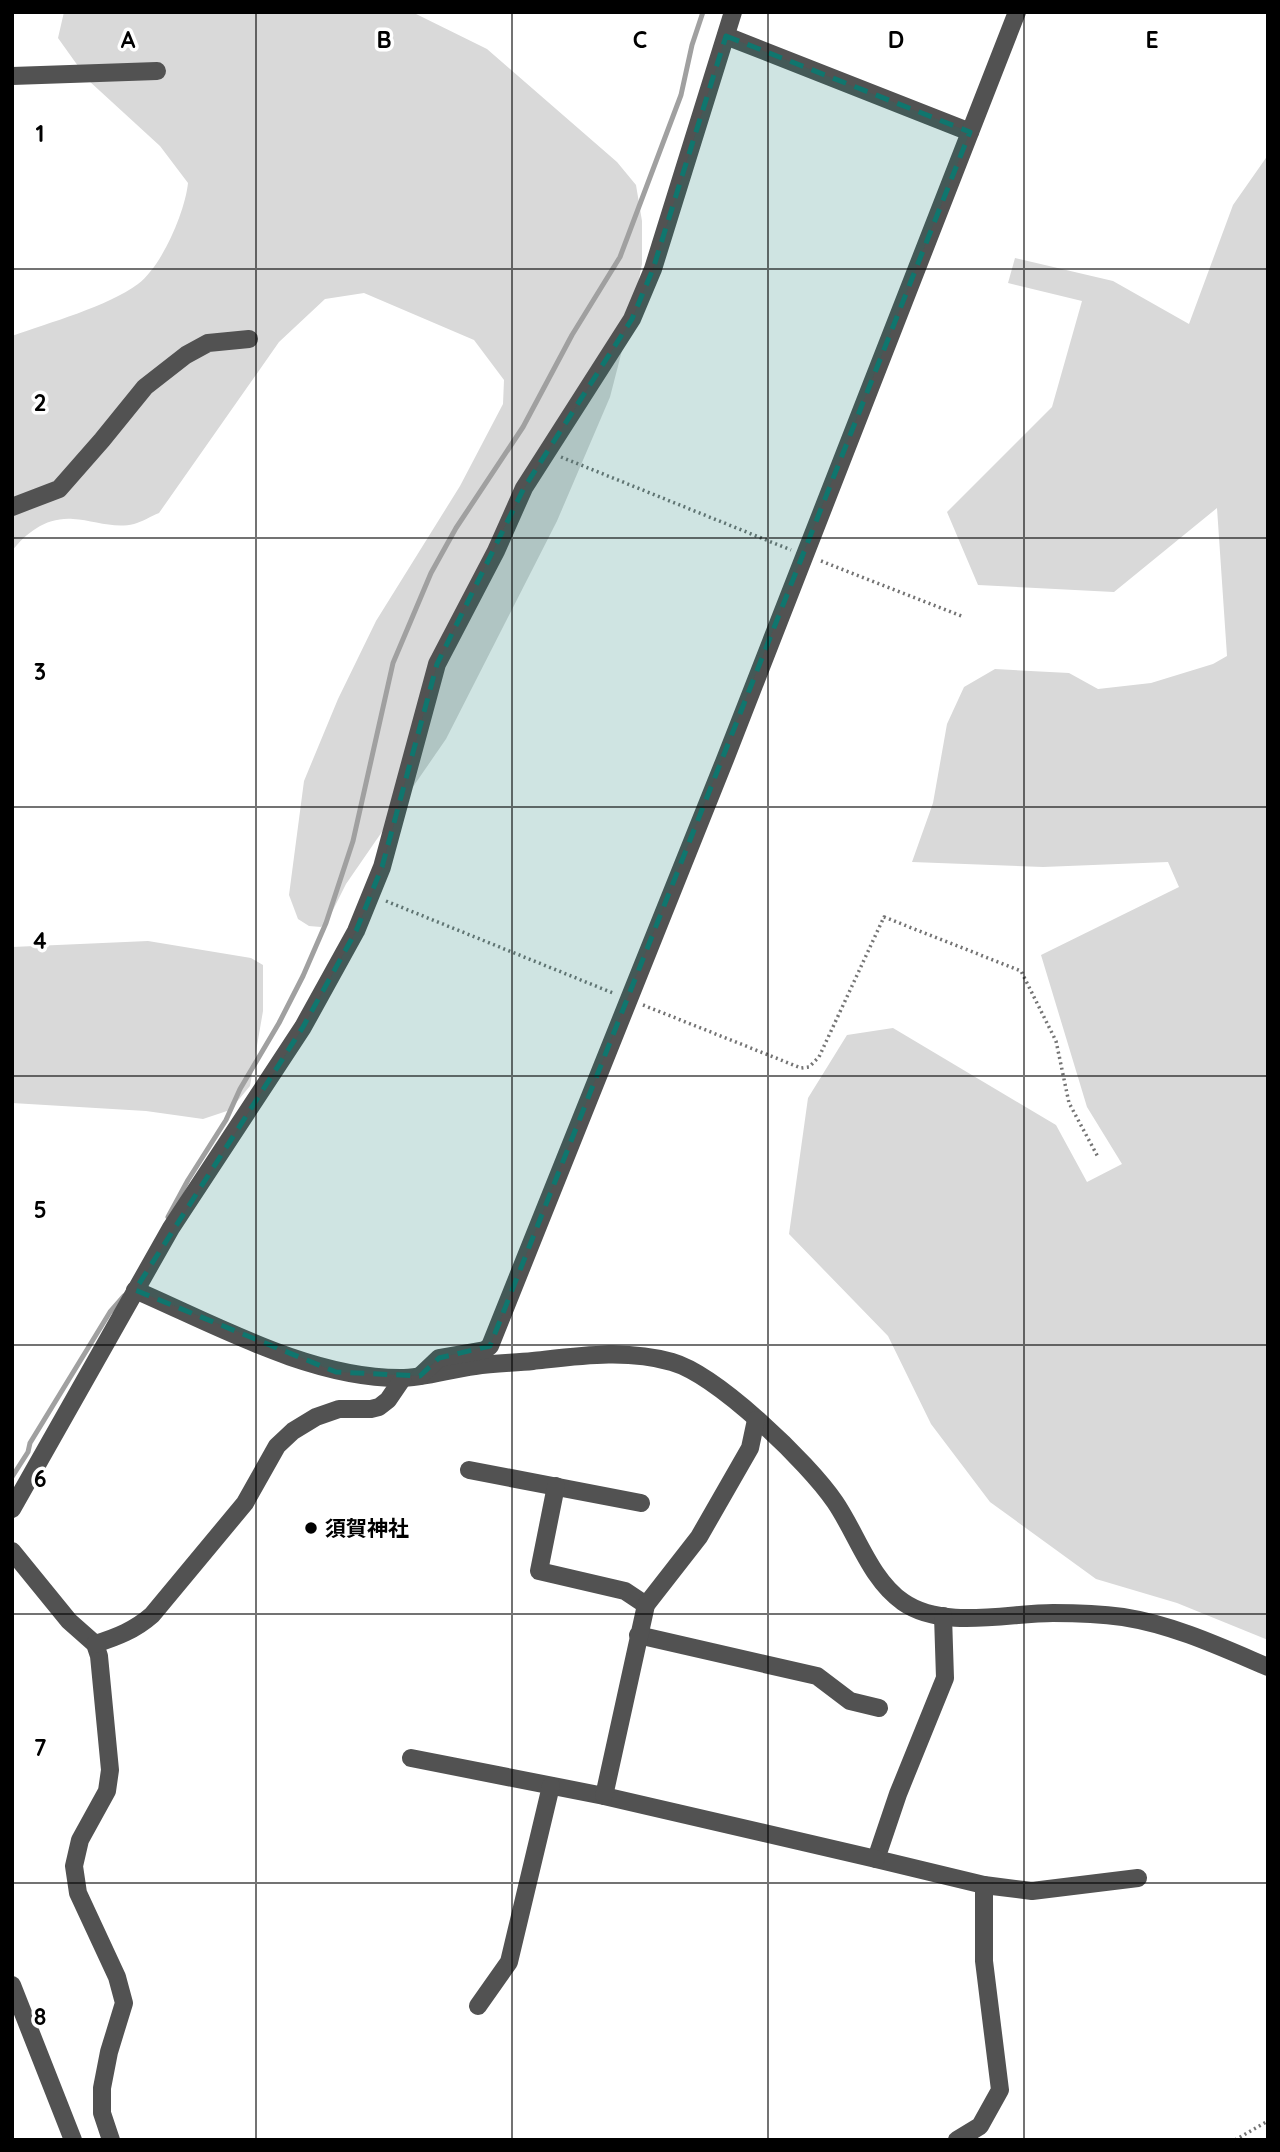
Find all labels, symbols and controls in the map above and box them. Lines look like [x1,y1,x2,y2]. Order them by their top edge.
text: A [121,25,136,54]
text: B [376,25,392,54]
text: C [633,25,647,54]
text: D [888,25,904,54]
text: E [1145,25,1159,54]
text: 1 [36,119,44,148]
text: 2 [33,388,47,417]
text: 3 [34,657,46,686]
text: 4 [33,926,47,955]
text: 5 [33,1195,47,1224]
text: 6 [34,1464,46,1493]
place label: 須賀神社 [325,1515,409,1541]
marker: 須賀神社 [303,1520,319,1536]
text: 7 [34,1733,47,1762]
text: 8 [34,2002,46,2031]

